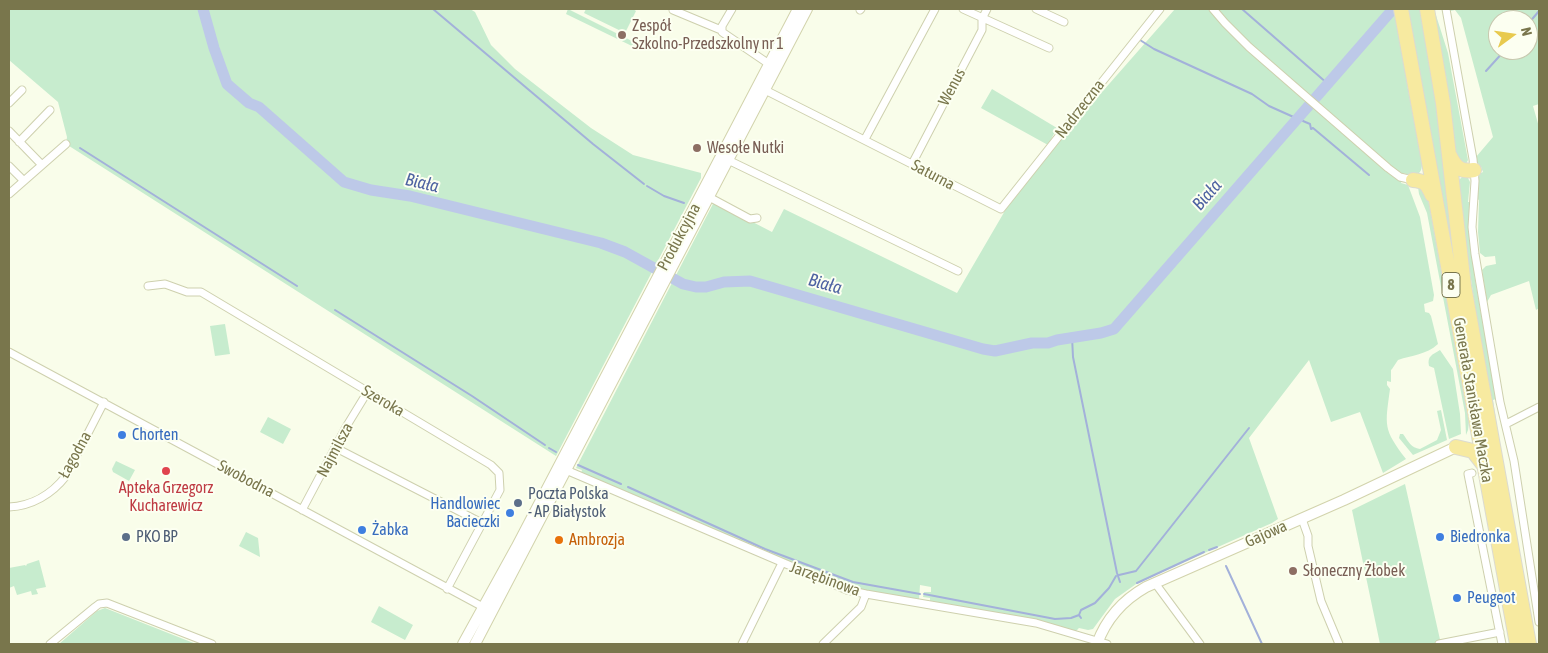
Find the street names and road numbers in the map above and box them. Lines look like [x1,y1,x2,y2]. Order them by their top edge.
street label: Wenus [934,65,970,109]
street label: Nadrzeczna [1051,76,1109,142]
street label: Saturna [908,156,958,194]
street label: Produkcyjna [653,200,705,274]
road number: 8 [1442,272,1460,298]
street label: Generała Stanisława Maczka [1449,316,1497,484]
street label: Szeroka [358,381,408,421]
street label: Najmilsza [313,420,357,480]
street label: Łagodna [54,428,96,482]
street label: Swobodna [214,456,278,502]
street label: Gajowa [1242,516,1290,552]
street label: Jarzębinowa [787,557,863,601]

